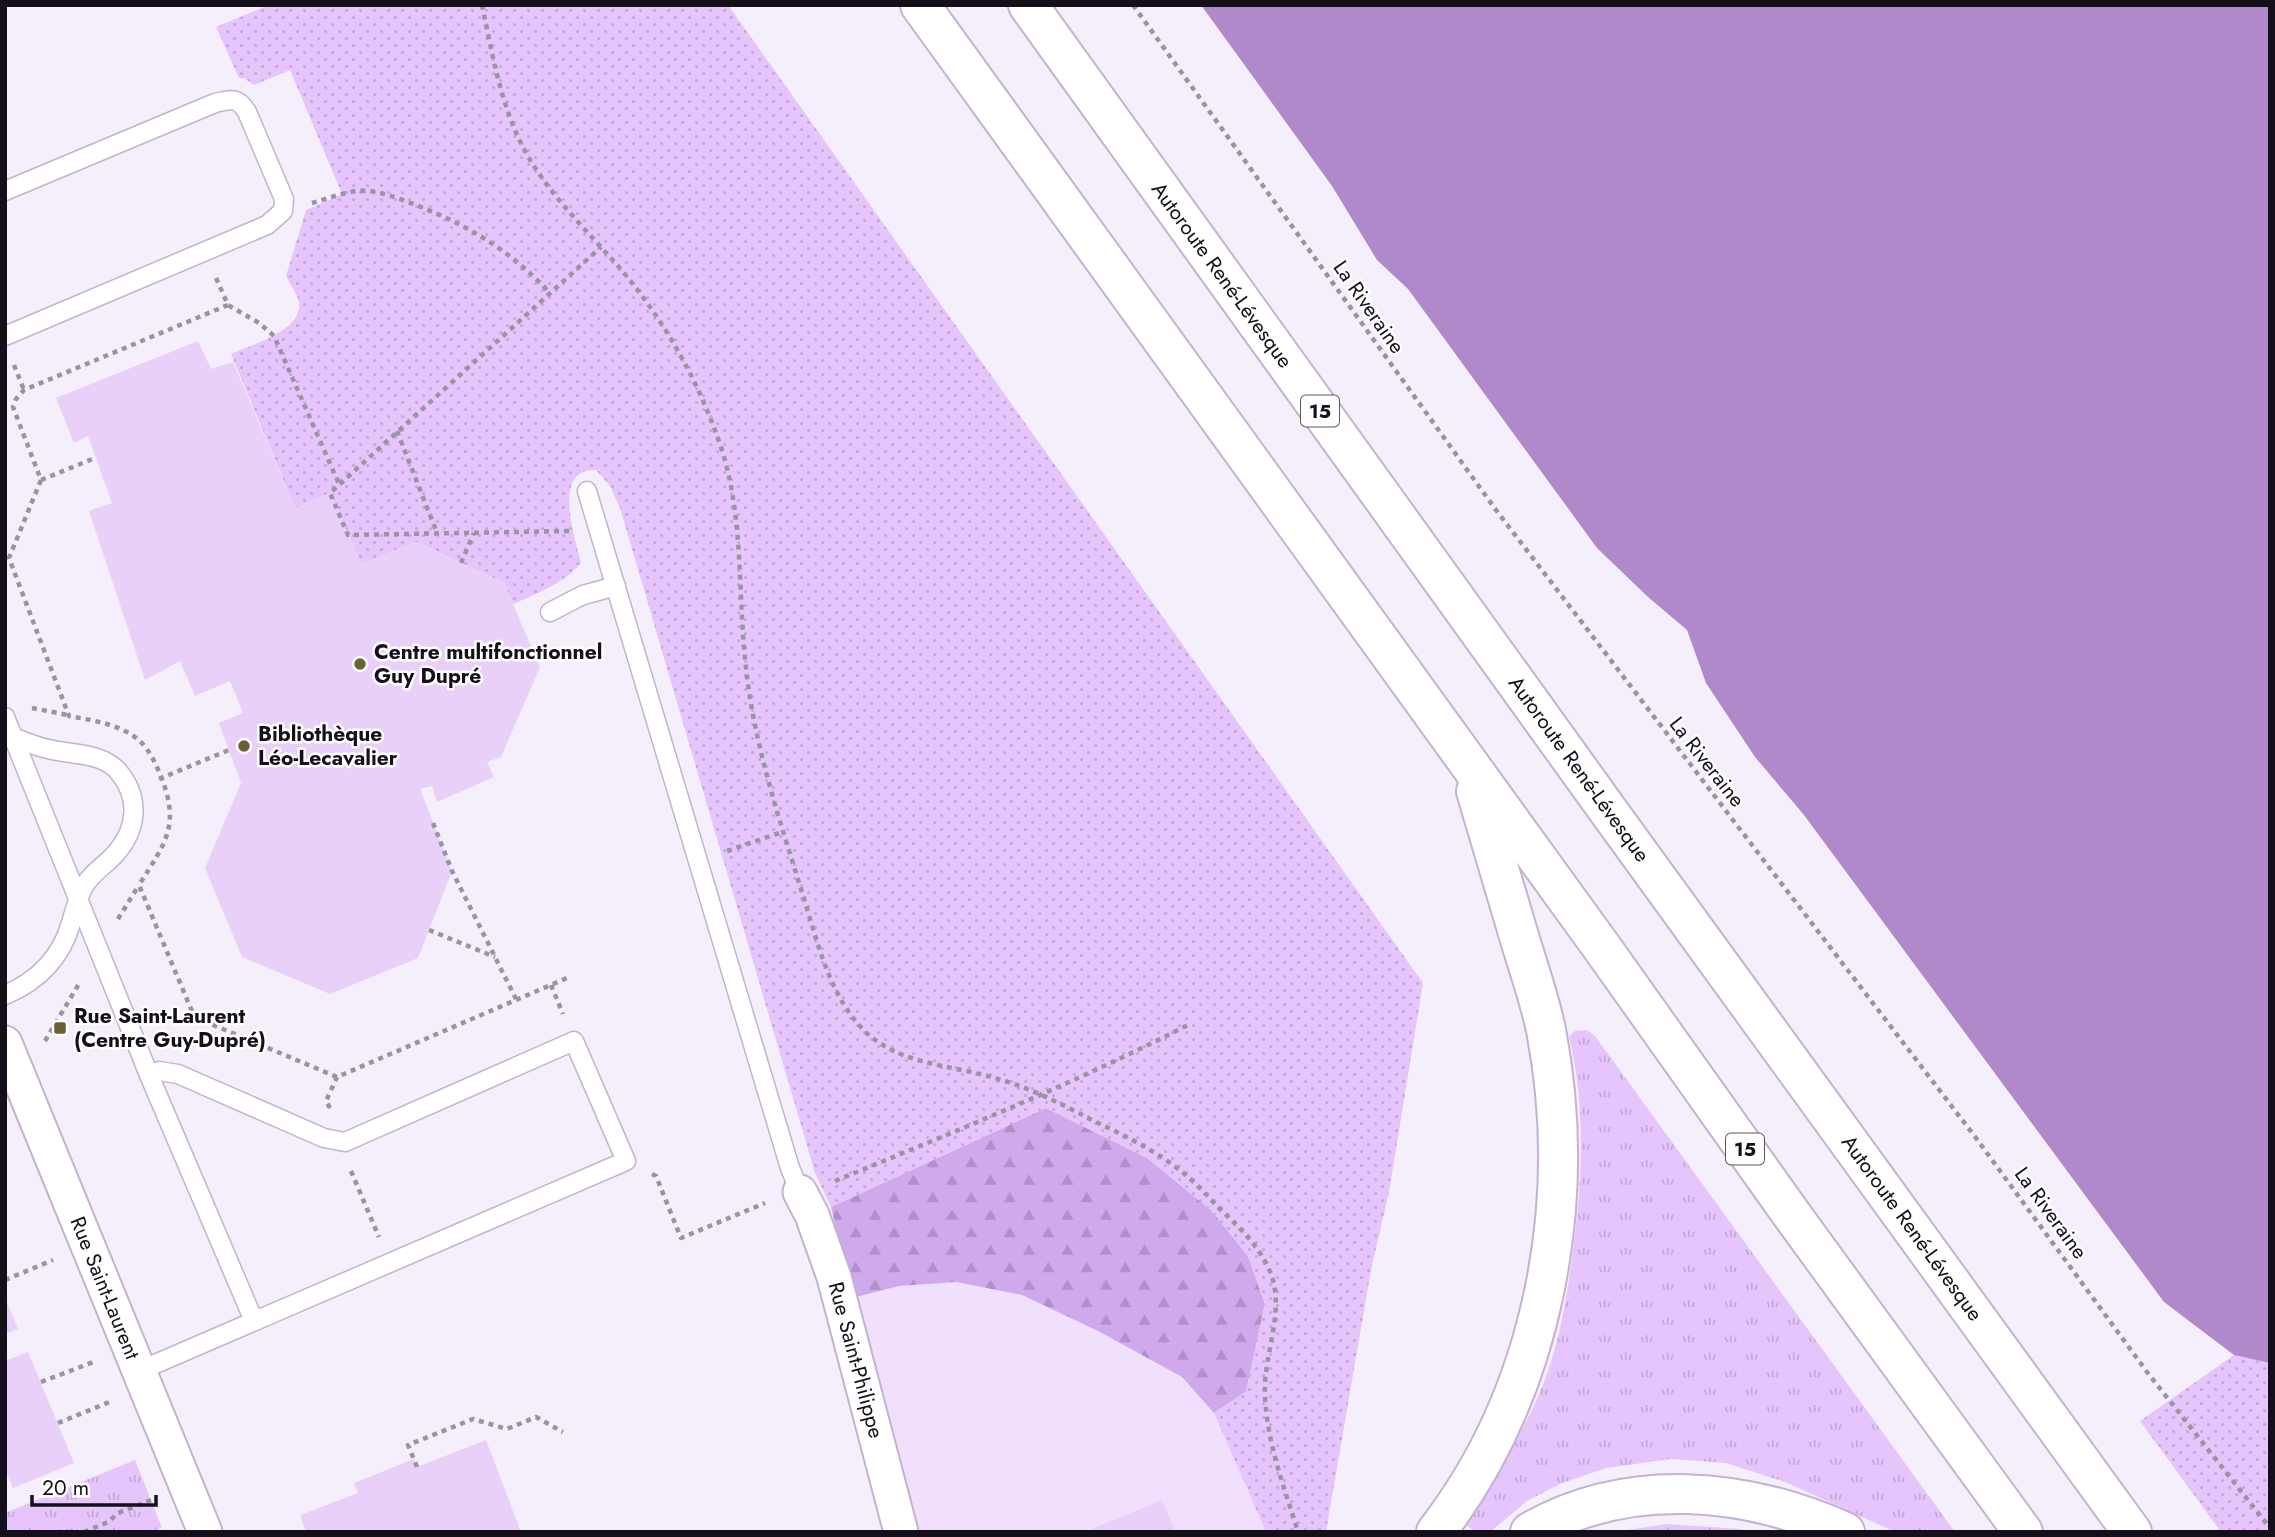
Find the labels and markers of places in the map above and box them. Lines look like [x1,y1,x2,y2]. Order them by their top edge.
place label: Centre multifonctionnel Guy Dupré [374,637,602,691]
marker: Centre multifonctionnel Guy Dupré [352,656,368,672]
place label: Bibliothèque Léo-Lecavalier [258,719,398,773]
marker: Bibliothèque Léo-Lecavalier [236,738,252,754]
place label: Rue Saint-Laurent (Centre Guy-Dupré) [74,1001,266,1055]
marker: Rue Saint-Laurent (Centre Guy-Dupré) [52,1020,68,1036]

